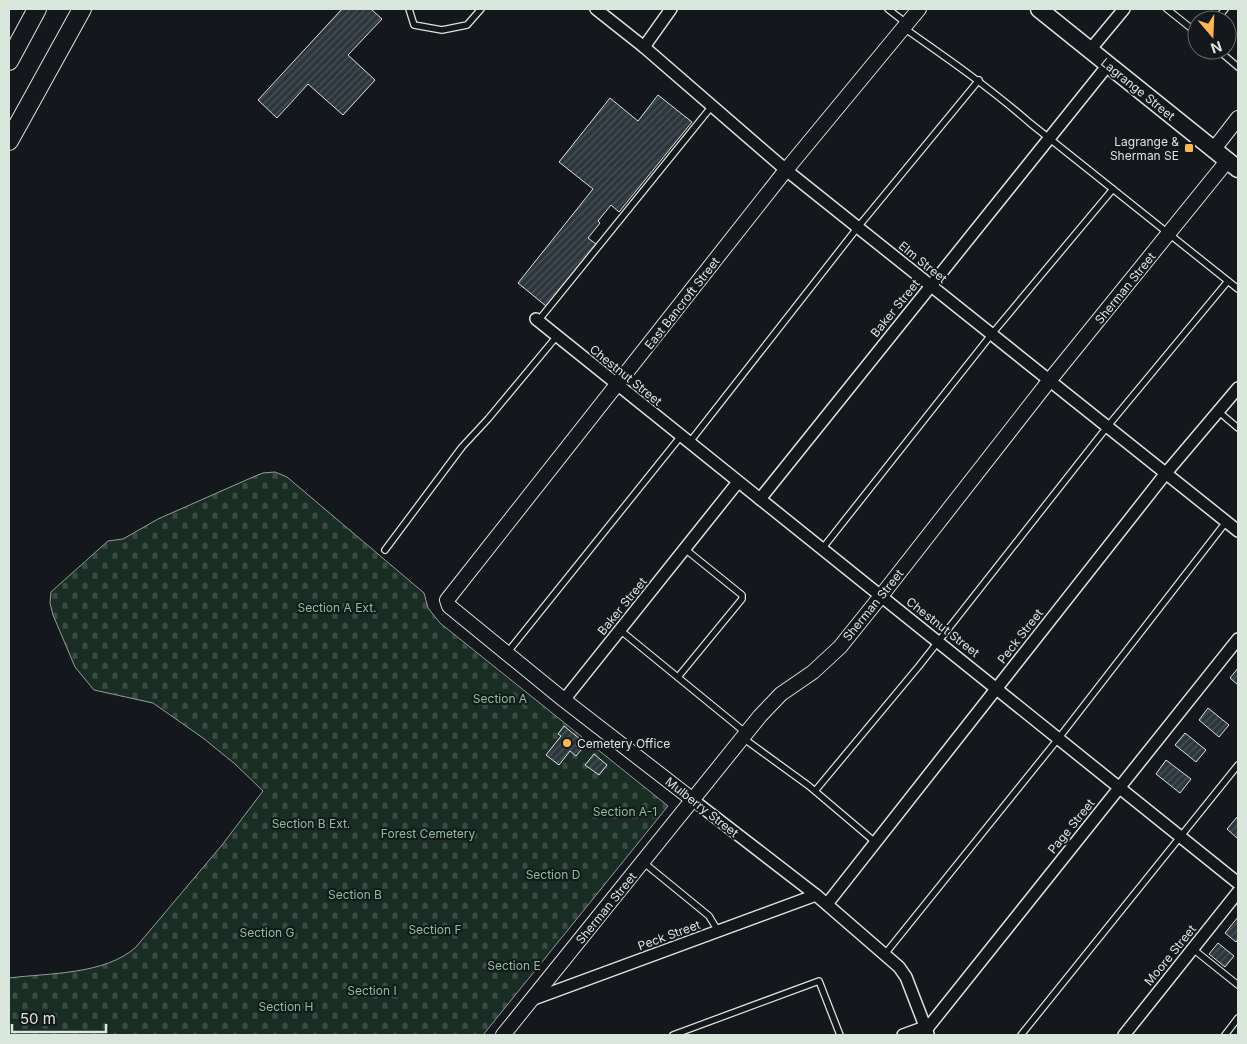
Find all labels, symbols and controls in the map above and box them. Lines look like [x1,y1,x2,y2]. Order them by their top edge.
north arrow [1187,10,1237,60]
text: N [1209,38,1224,58]
street label: Lagrange Street [1098,55,1178,123]
place label: Lagrange & Sherman SE [1110,134,1179,163]
marker: Lagrange & Sherman SE [1183,142,1195,154]
street label: Elm Street [896,238,950,286]
street label: Sherman Street [1091,249,1159,327]
street label: East Bancroft Street [641,254,723,352]
street label: Baker Street [867,276,923,340]
street label: Chestnut Street [587,341,665,409]
street label: Sherman Street [839,566,907,644]
street label: Baker Street [594,574,650,638]
street label: Chestnut Street [904,594,983,660]
park label: Section A Ext. [297,600,377,615]
street label: Peck Street [994,606,1046,666]
park label: Section A [473,691,527,706]
place label: Cemetery Office [577,736,670,751]
marker: Cemetery Office [561,737,573,749]
street label: Mulberry Street [662,774,742,840]
street label: Page Street [1044,796,1098,856]
park label: Section A-1 [593,804,657,819]
park label: Section B Ext. [272,816,350,831]
park label: Forest Cemetery [381,826,475,841]
park label: Section D [526,867,580,882]
street label: Sherman Street [572,869,640,947]
park label: Section B [328,887,382,902]
street label: Peck Street [636,917,702,953]
park label: Section F [408,922,462,937]
street label: Moore Street [1141,922,1199,988]
park label: Section G [240,925,295,940]
park label: Section E [487,958,541,973]
park label: Section I [347,983,397,998]
park label: Section H [259,999,313,1014]
scale bar [12,1002,106,1034]
text: 50 m [20,1009,56,1028]

